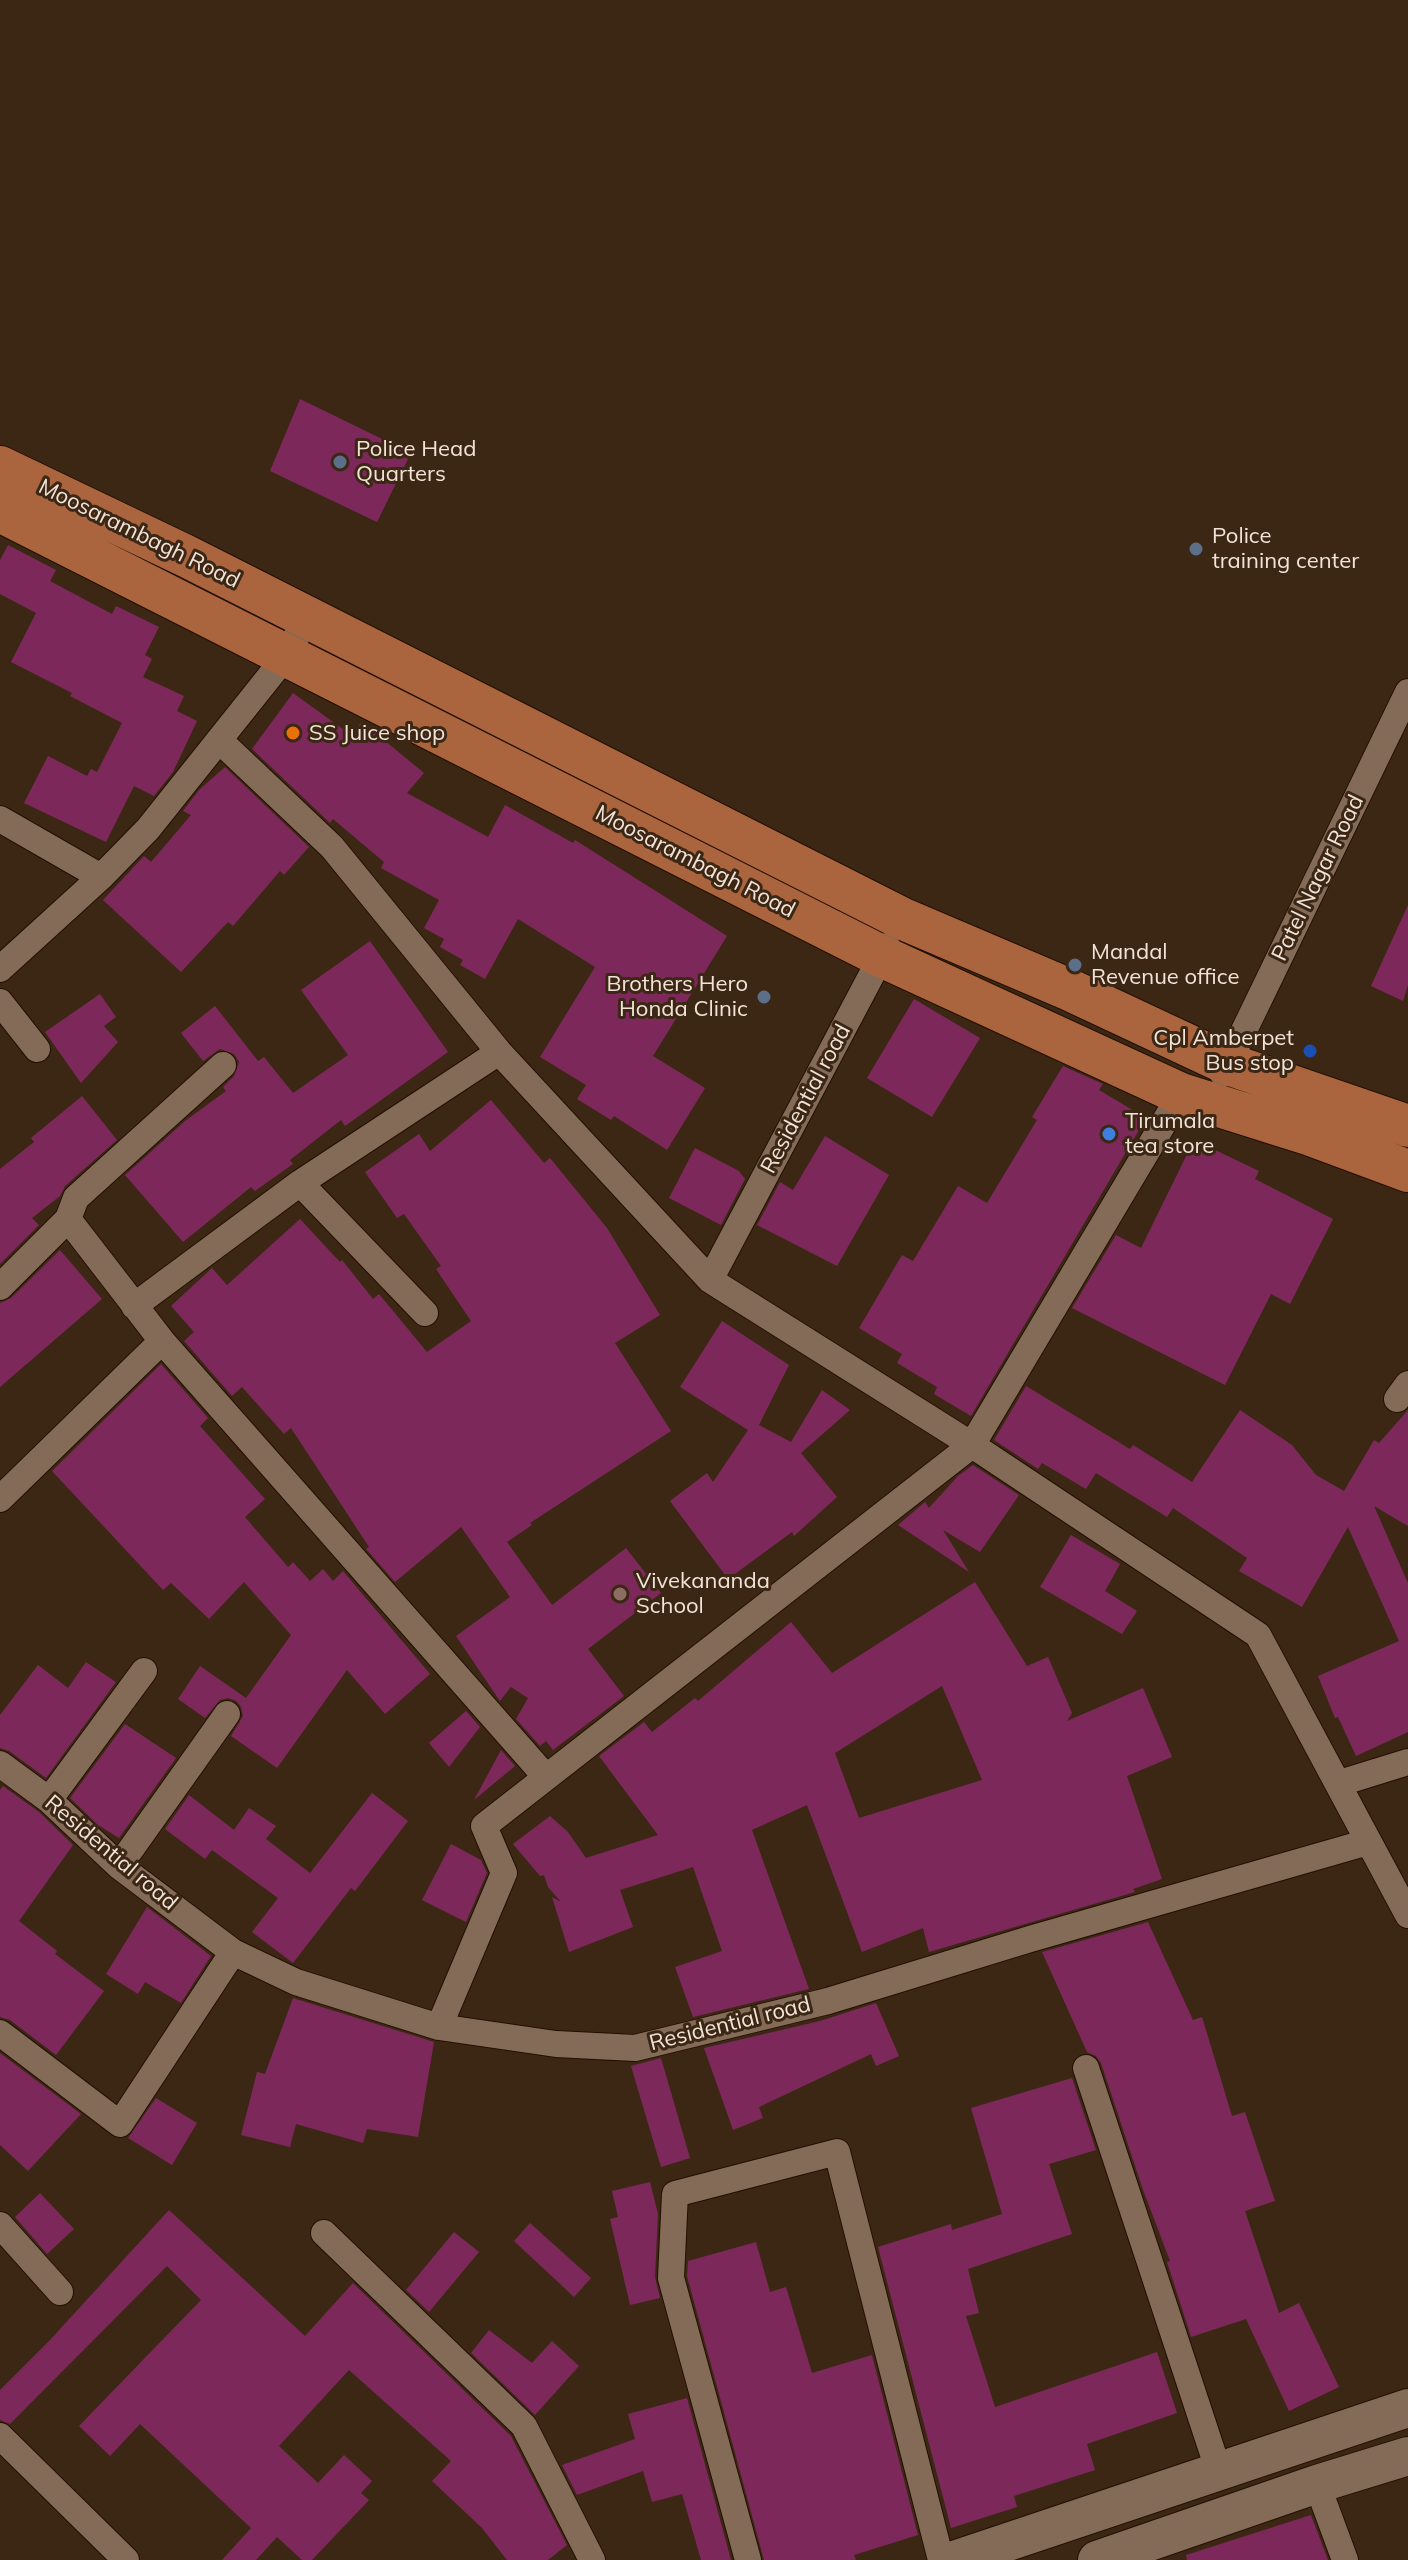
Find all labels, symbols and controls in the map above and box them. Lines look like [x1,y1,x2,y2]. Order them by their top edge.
place label: Police Head Quarters [356,436,476,488]
marker: Police Head Quarters [331,453,349,471]
street label: Moosarambagh Road [34,474,244,594]
place label: Police training center [1212,523,1359,574]
marker: Police training center [1187,540,1205,558]
place label: SS Juice shop [309,720,445,746]
marker: SS Juice shop [284,724,302,742]
street label: Patel Nagar Road [1266,791,1370,965]
street label: Moosarambagh Road [591,800,799,924]
place label: Mandal Revenue office [1091,939,1239,990]
marker: Mandal Revenue office [1066,956,1084,974]
place label: Brothers Hero Honda Clinic [606,971,748,1022]
marker: Brothers Hero Honda Clinic [755,988,773,1006]
street label: Residential road [756,1020,856,1178]
place label: Cpl Amberpet Bus stop [1153,1025,1294,1076]
marker: Cpl Amberpet Bus stop [1301,1042,1319,1060]
place label: Tirumala tea store [1125,1108,1215,1160]
marker: Tirumala tea store [1100,1125,1118,1143]
place label: Vivekananda School [636,1568,770,1620]
marker: Vivekananda School [611,1585,629,1603]
street label: Residential road [39,1790,183,1916]
street label: Residential road [647,1991,813,2057]

